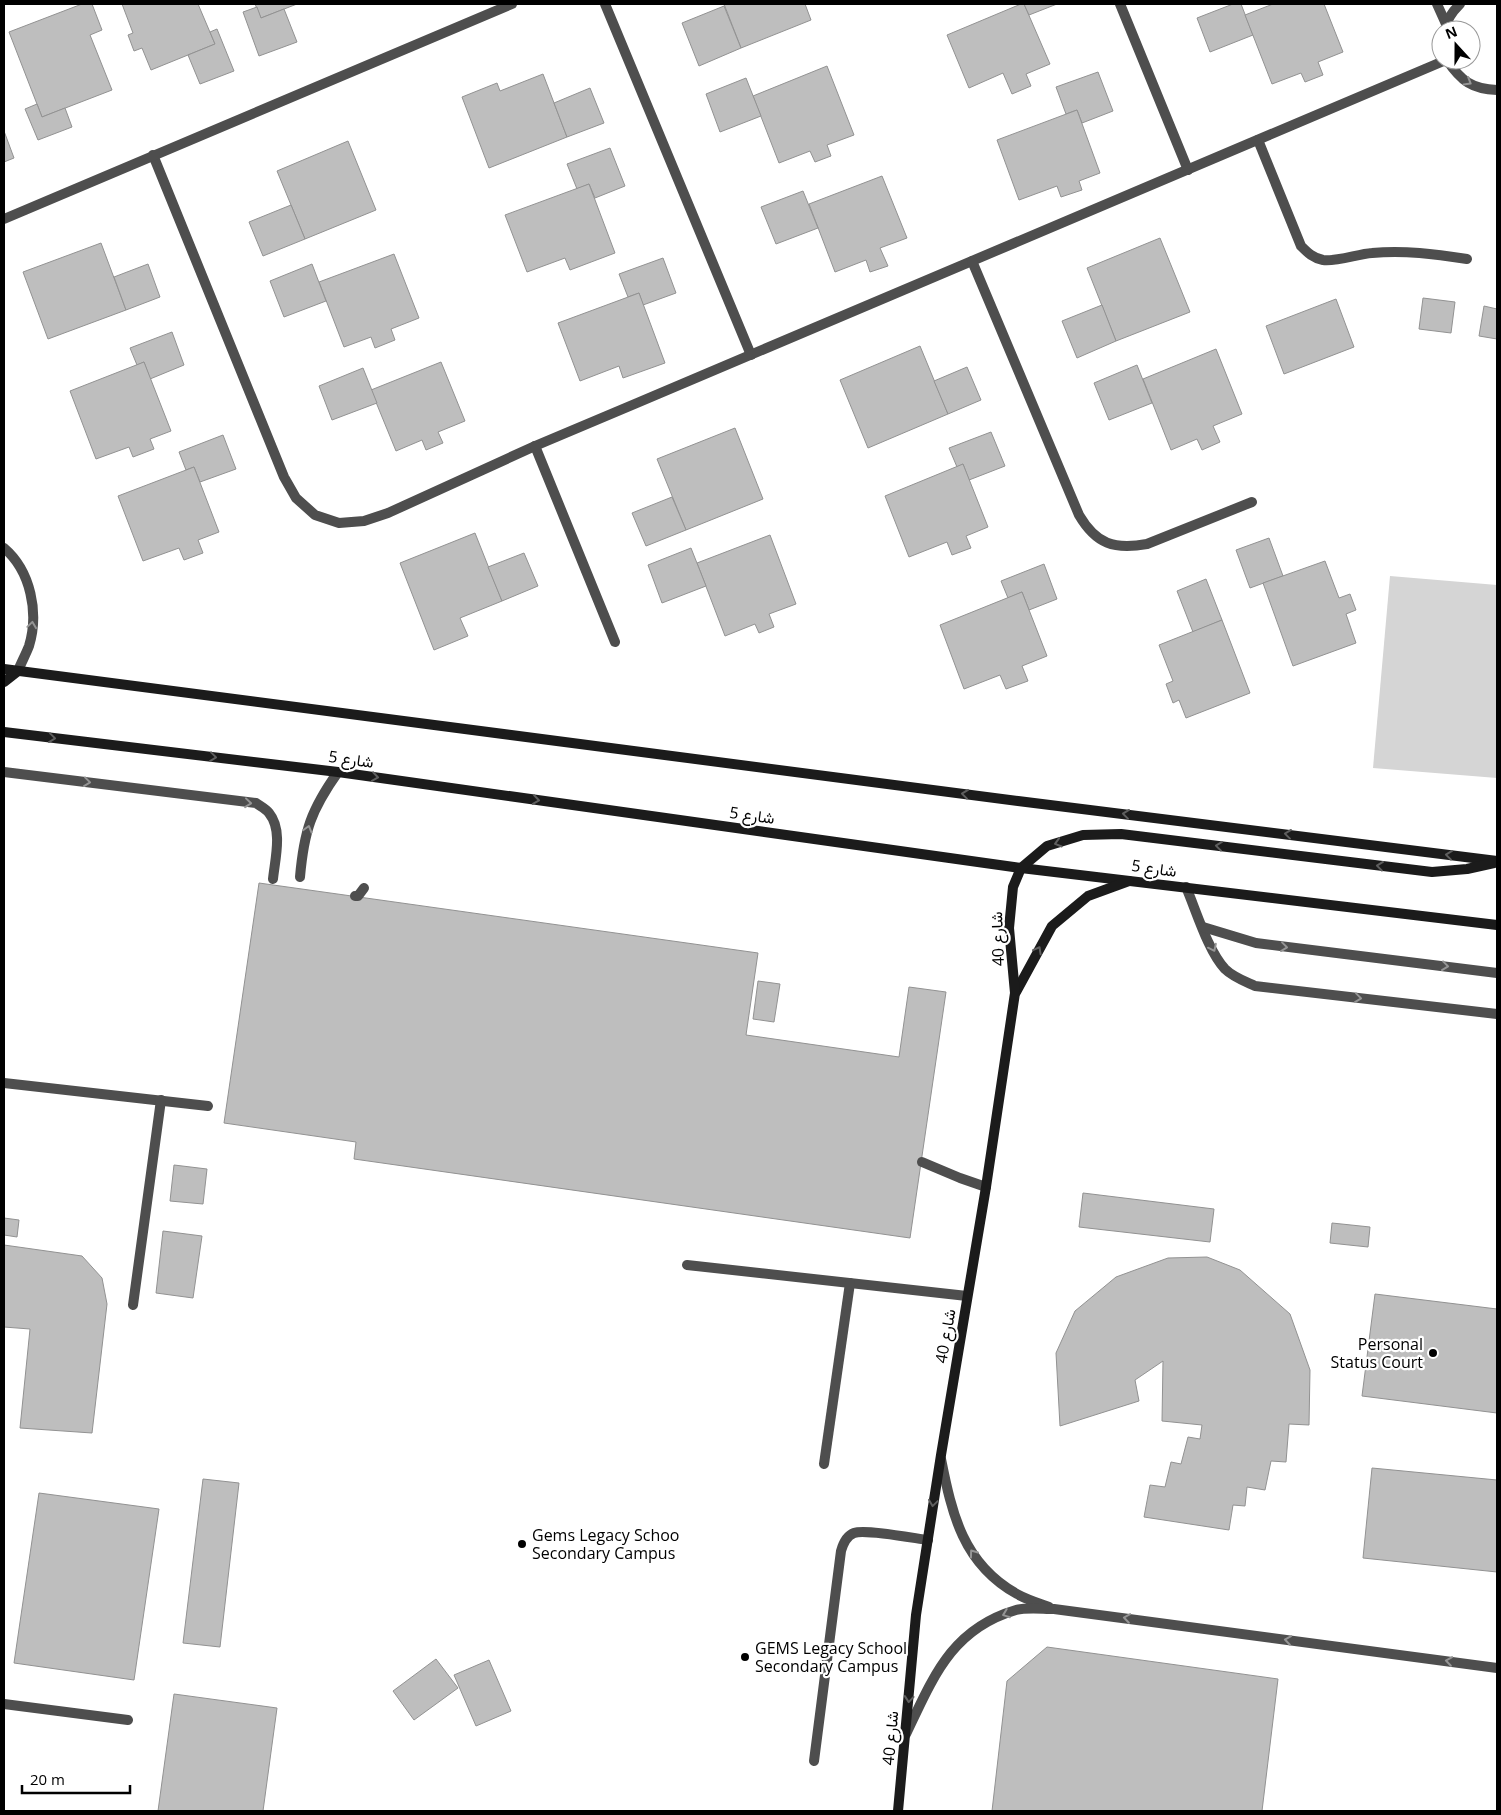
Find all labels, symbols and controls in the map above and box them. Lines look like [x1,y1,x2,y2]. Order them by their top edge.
north arrow [1431,20,1481,70]
text: N [1442,21,1460,43]
one-way arrow [1463,76,1472,86]
one-way arrow [26,620,37,628]
one-way arrow [48,732,56,743]
street label: شارع 5 [327,745,375,774]
one-way arrow [210,751,218,762]
one-way arrow [370,772,379,782]
one-way arrow [83,776,91,787]
one-way arrow [961,789,969,800]
one-way arrow [532,794,540,805]
one-way arrow [244,797,252,808]
street label: شارع 5 [728,801,776,830]
one-way arrow [1122,809,1130,820]
one-way arrow [302,825,312,833]
one-way arrow [1283,829,1291,840]
one-way arrow [1054,837,1063,847]
one-way arrow [1214,841,1222,852]
one-way arrow [1445,850,1453,861]
street label: شارع 5 [1130,854,1178,883]
one-way arrow [1376,861,1384,872]
street label: شارع 40 [985,911,1010,967]
one-way arrow [1279,941,1288,951]
one-way arrow [1206,943,1217,952]
one-way arrow [1032,946,1042,955]
one-way arrow [1441,960,1449,971]
one-way arrow [1354,992,1362,1003]
street label: شارع 40 [929,1307,962,1365]
place label: Personal Status Court [1331,1333,1423,1373]
marker: Personal Status Court [1427,1347,1439,1359]
one-way arrow [929,1499,939,1508]
place label: Gems Legacy Schoo Secondary Campus [532,1524,679,1564]
marker: Gems Legacy Schoo Secondary Campus [516,1538,528,1550]
one-way arrow [970,1549,979,1559]
one-way arrow [1002,1608,1011,1618]
one-way arrow [1122,1614,1131,1624]
one-way arrow [1284,1635,1292,1646]
place label: GEMS Legacy School Secondary Campus [755,1637,907,1677]
marker: GEMS Legacy School Secondary Campus [739,1651,751,1663]
one-way arrow [1445,1656,1453,1667]
one-way arrow [904,1695,915,1703]
street label: شارع 40 [877,1710,904,1766]
scale bar [22,1762,130,1794]
text: 20 m [30,1769,65,1789]

